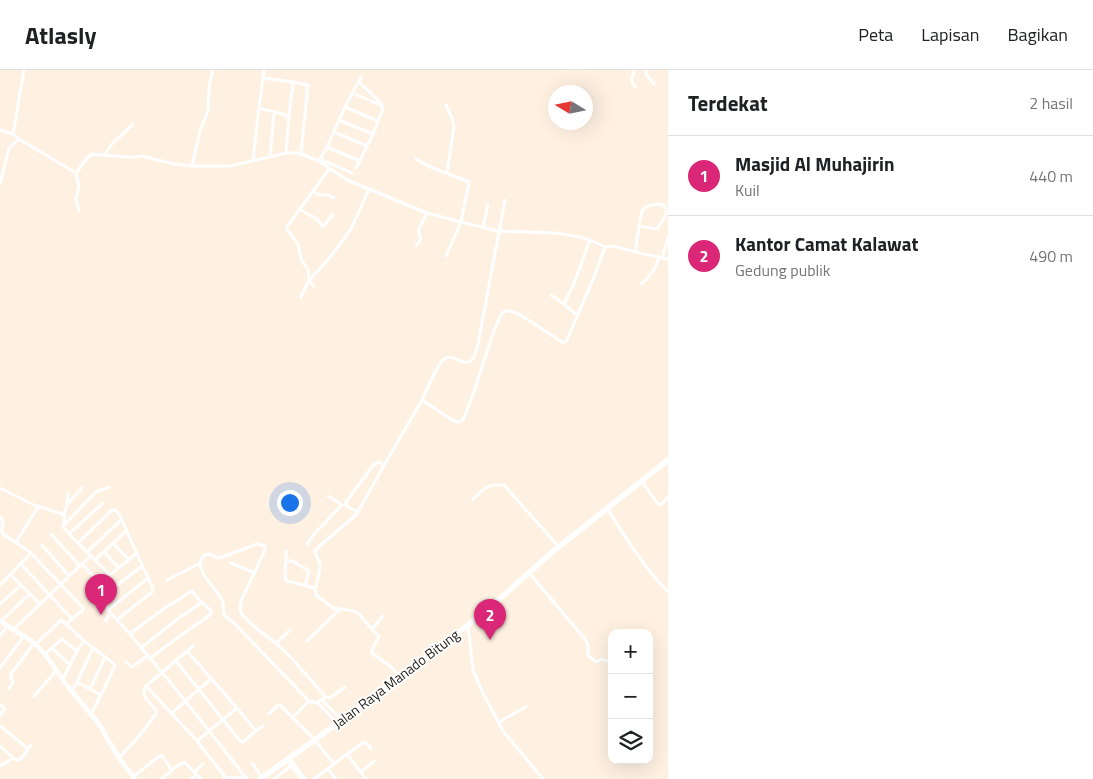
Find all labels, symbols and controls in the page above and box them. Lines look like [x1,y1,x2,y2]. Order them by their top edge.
text: Atlasly [25,17,96,53]
text: Peta [858,21,893,48]
text: Lapisan [921,21,979,48]
text: Bagikan [1007,21,1068,48]
north arrow [548,85,593,130]
text: Terdekat [688,87,768,119]
text: 2 hasil [1029,91,1073,115]
text: Masjid Al Muhajirin [735,149,895,178]
text: 1 [700,164,708,188]
text: 440 m [1029,164,1073,188]
text: Kuil [735,178,760,202]
text: Kantor Camat Kalawat [735,229,918,258]
text: 2 [700,244,708,268]
text: 490 m [1029,244,1073,268]
text: Gedung publik [735,258,830,282]
your location [277,490,303,516]
pin: 1 [85,574,117,615]
pin: 2 [474,599,506,640]
street label: Jalan Raya Manado Bitung [328,624,464,733]
map controls [608,629,653,764]
button: + [608,629,653,674]
button: − [608,674,653,719]
button: layers [608,719,653,764]

